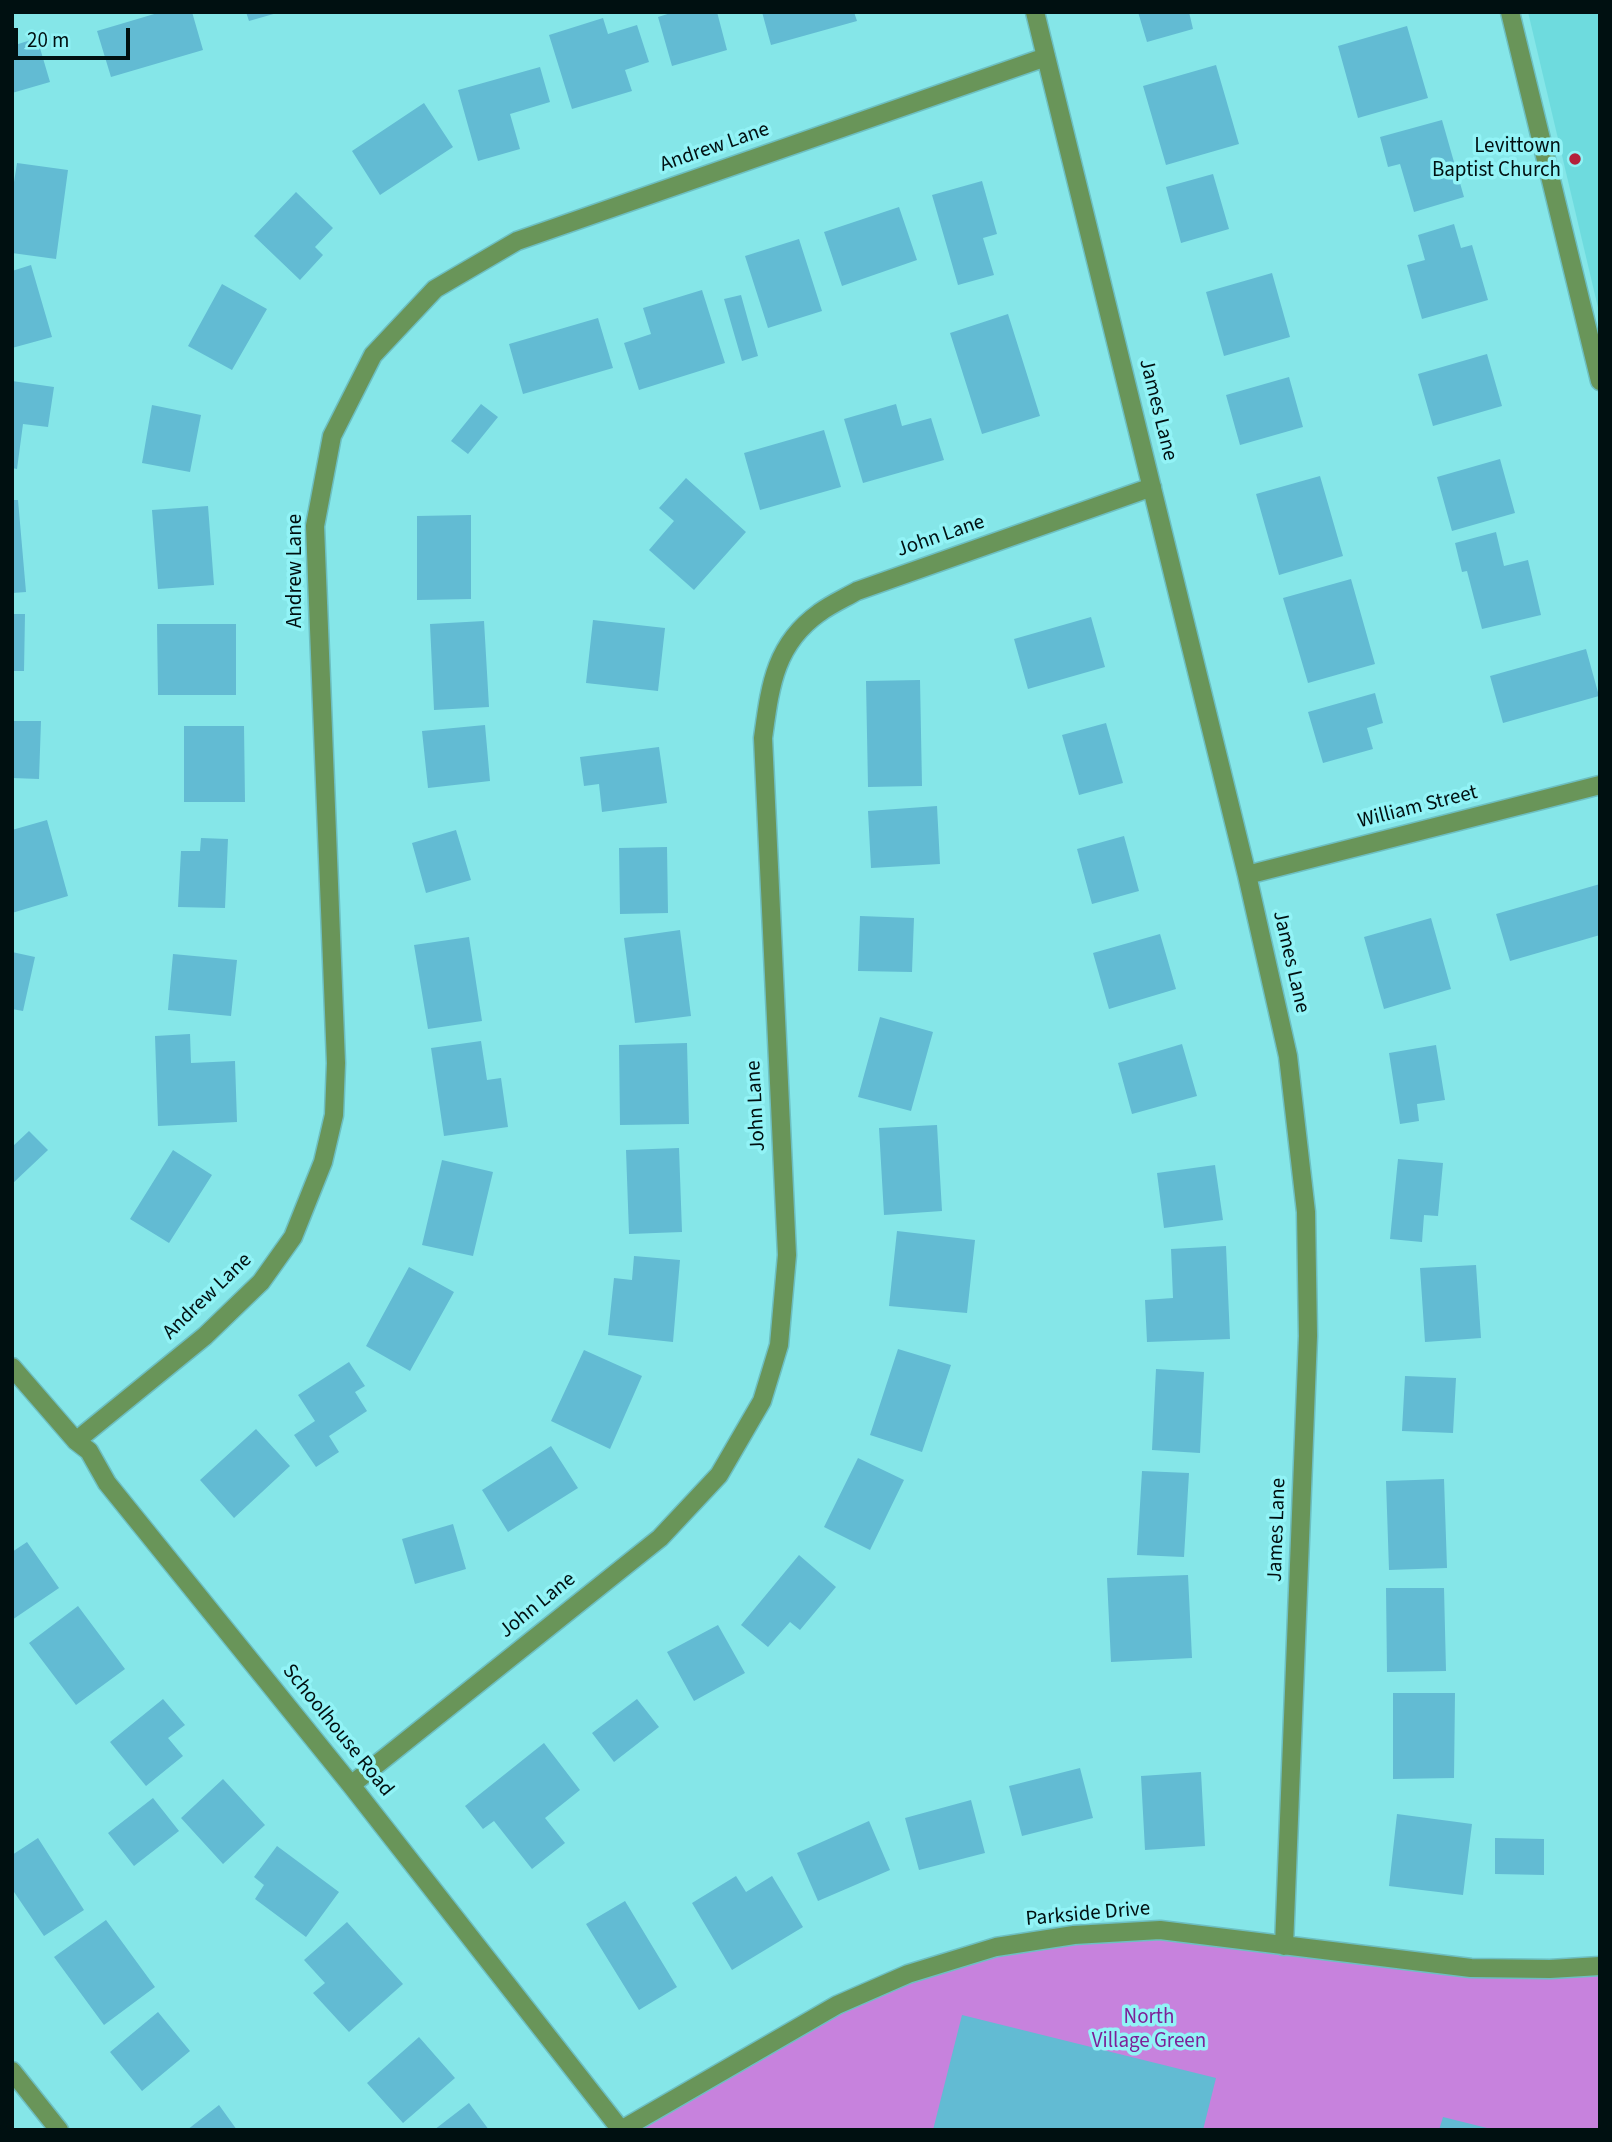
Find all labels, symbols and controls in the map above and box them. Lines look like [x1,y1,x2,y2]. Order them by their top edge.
scale bar [18,14,133,58]
text: 20 m [27,25,69,55]
street label: Andrew Lane [657,118,773,178]
place label: Levittown Baptist Church [1432,134,1561,184]
marker: Levittown Baptist Church [1567,151,1583,167]
street label: James Lane [1132,356,1182,464]
street label: John Lane [894,510,988,564]
street label: Andrew Lane [283,514,309,628]
street label: William Street [1356,781,1480,835]
street label: James Lane [1266,908,1314,1016]
street label: John Lane [742,1060,772,1152]
street label: Andrew Lane [158,1248,258,1346]
street label: James Lane [1264,1478,1292,1582]
street label: John Lane [495,1567,581,1645]
street label: Schoolhouse Road [276,1660,398,1802]
street label: Parkside Drive [1025,1897,1151,1933]
park label: North Village Green [1092,2005,1206,2055]

